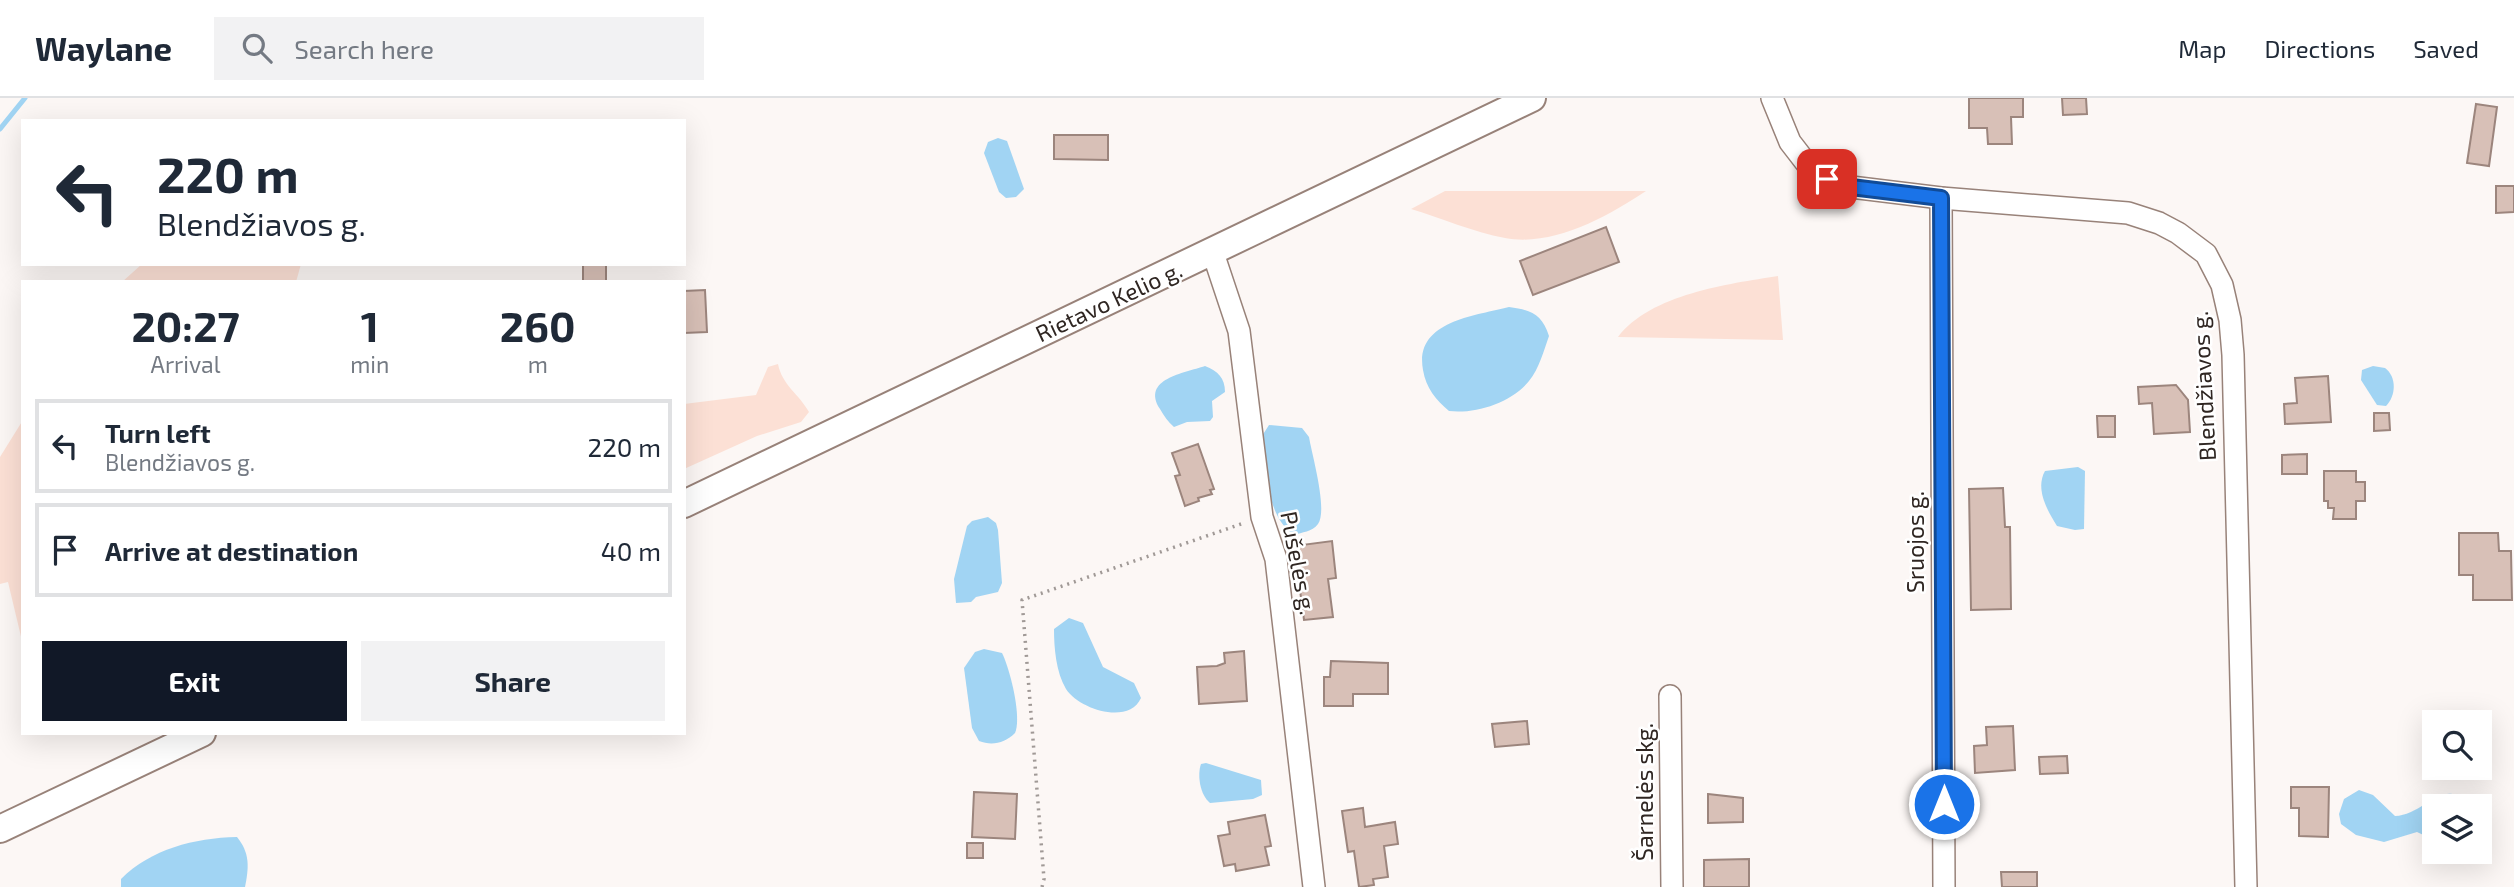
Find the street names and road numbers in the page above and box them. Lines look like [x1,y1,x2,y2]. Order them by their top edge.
street label: Rietavo Kelio g. [1031,255,1186,347]
street label: Blendžiavos g. [2185,310,2221,462]
street label: Sruojos g. [1901,491,1929,593]
street label: Pušelės g. [1275,509,1323,617]
street label: Šarnelės skg. [1630,723,1658,861]

